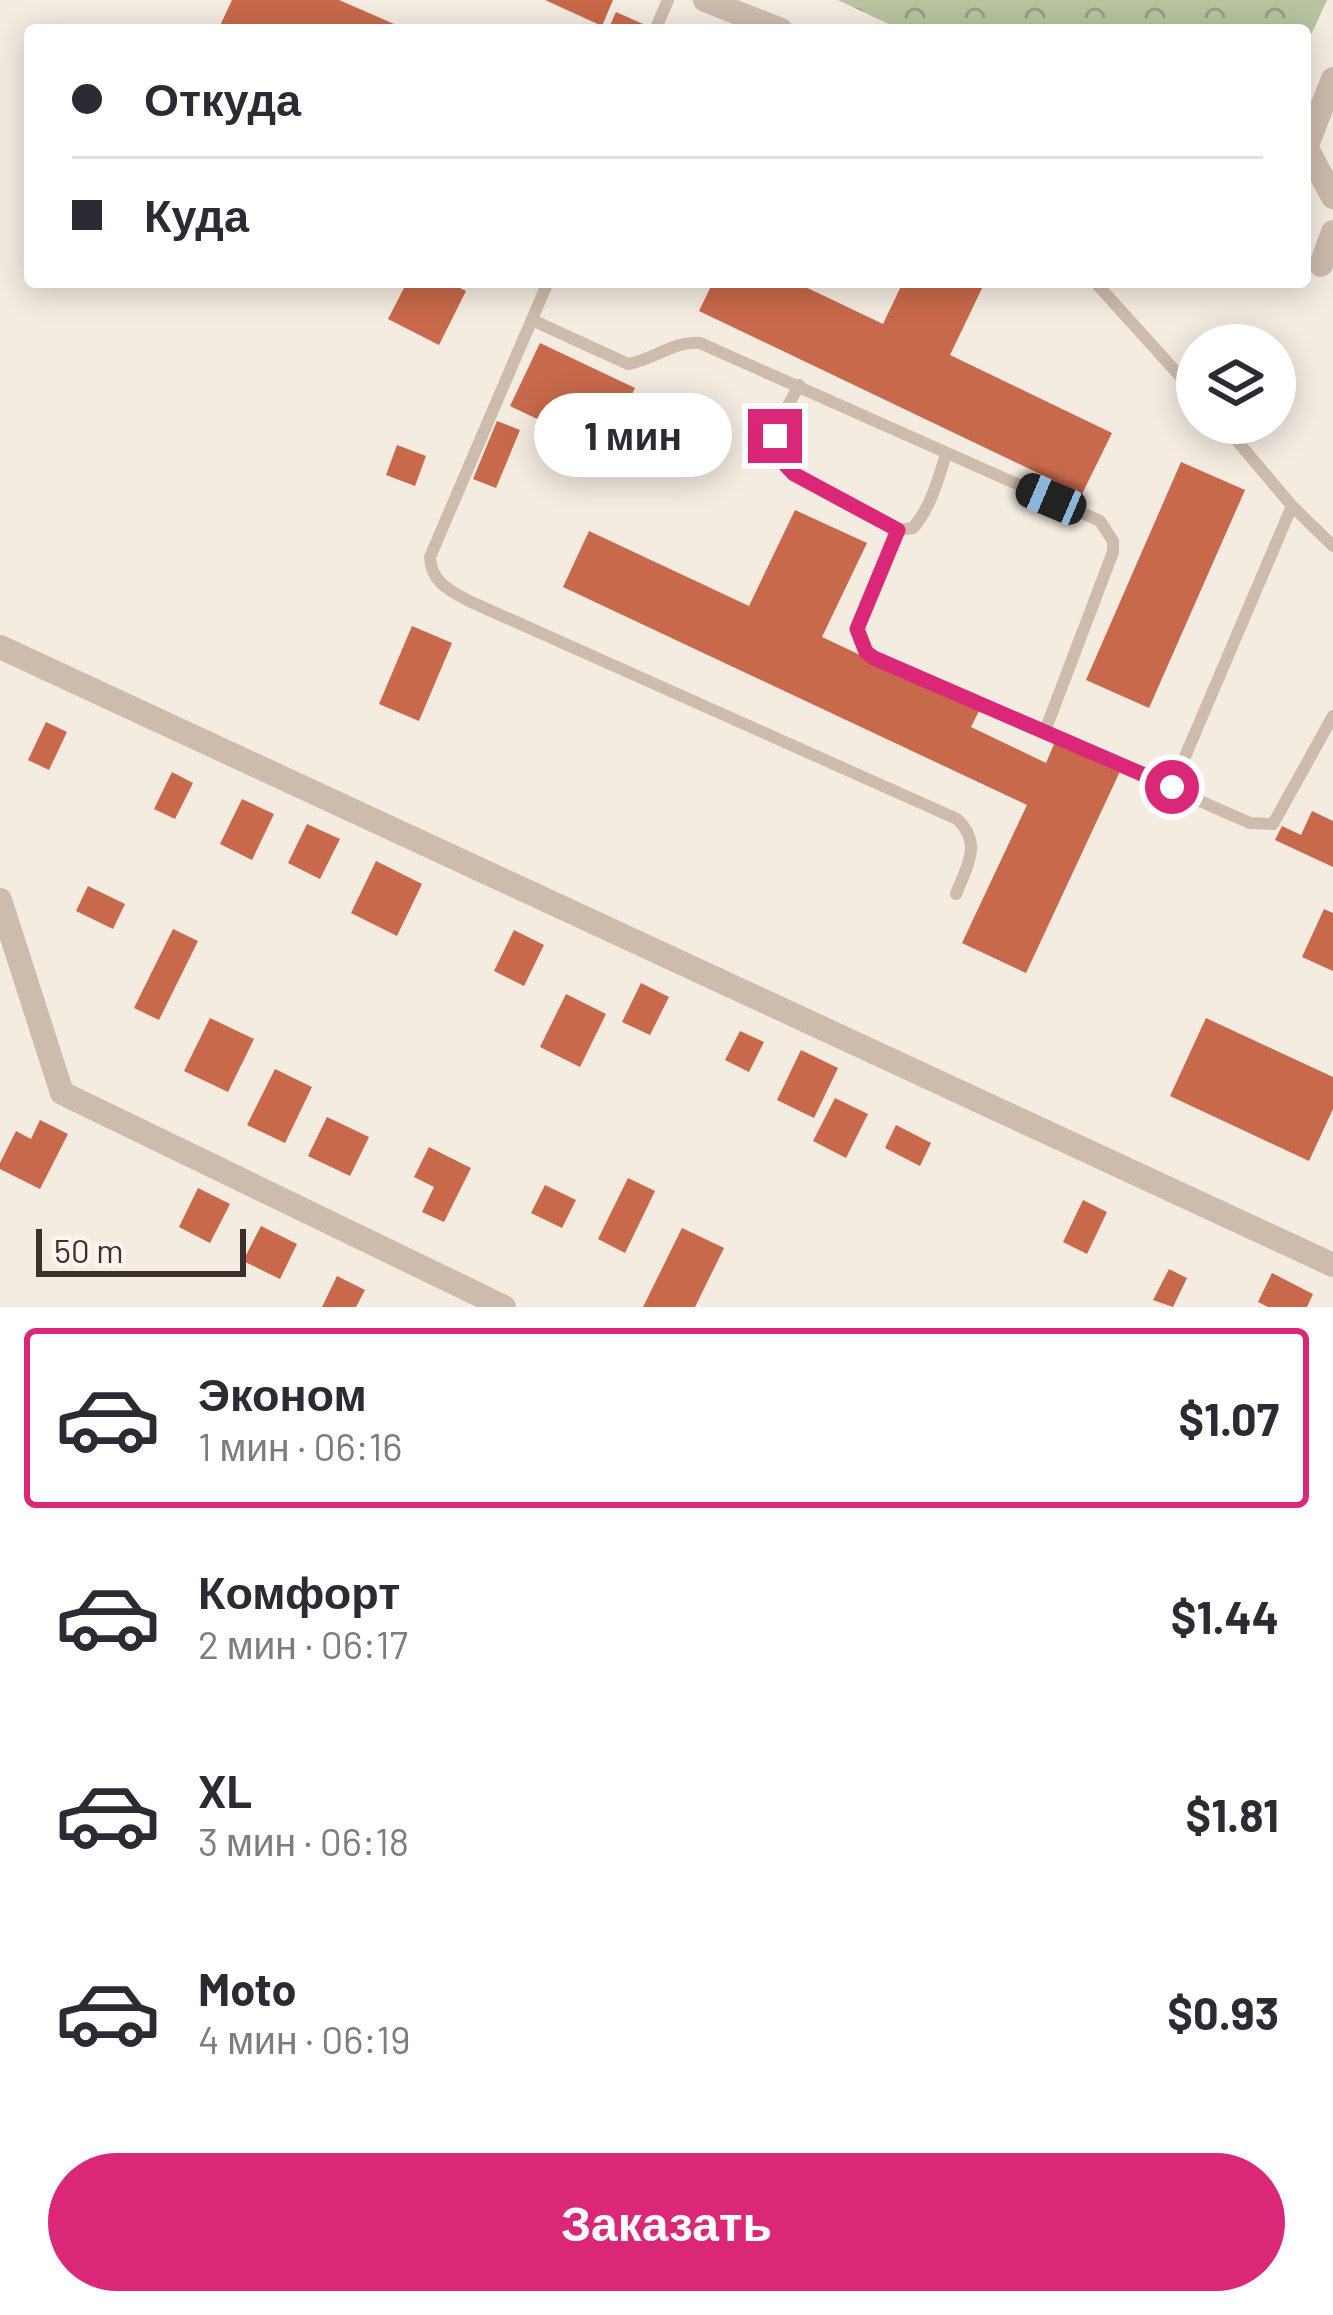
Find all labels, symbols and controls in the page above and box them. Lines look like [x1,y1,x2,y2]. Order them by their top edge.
text: Откуда [144,71,301,125]
text: Куда [144,187,249,241]
map controls [1176,324,1296,444]
button: layers [1176,324,1296,444]
callout: 1 мин [535,394,733,478]
route end [748,409,802,463]
text: 1 мин [584,411,682,458]
car [1011,468,1091,530]
route start [1145,760,1199,814]
scale bar [36,1223,246,1276]
text: 50 m [54,1230,124,1270]
icon: car [54,1364,162,1472]
text: Эконом [198,1366,367,1420]
text: $1.07 [1178,1391,1279,1445]
text: 1 мин · 06:16 [198,1422,402,1469]
icon: car [54,1562,162,1670]
text: Комфорт [198,1564,400,1618]
text: $1.44 [1171,1589,1279,1643]
text: 2 мин · 06:17 [198,1620,408,1667]
icon: car [54,1760,162,1868]
text: XL [198,1763,252,1817]
text: $1.81 [1185,1787,1279,1841]
text: 3 мин · 06:18 [198,1817,409,1864]
icon: car [54,1958,162,2066]
text: Moto [198,1961,296,2015]
text: $0.93 [1167,1985,1279,2039]
text: 4 мин · 06:19 [198,2015,411,2062]
button: Заказать [48,2153,1285,2291]

